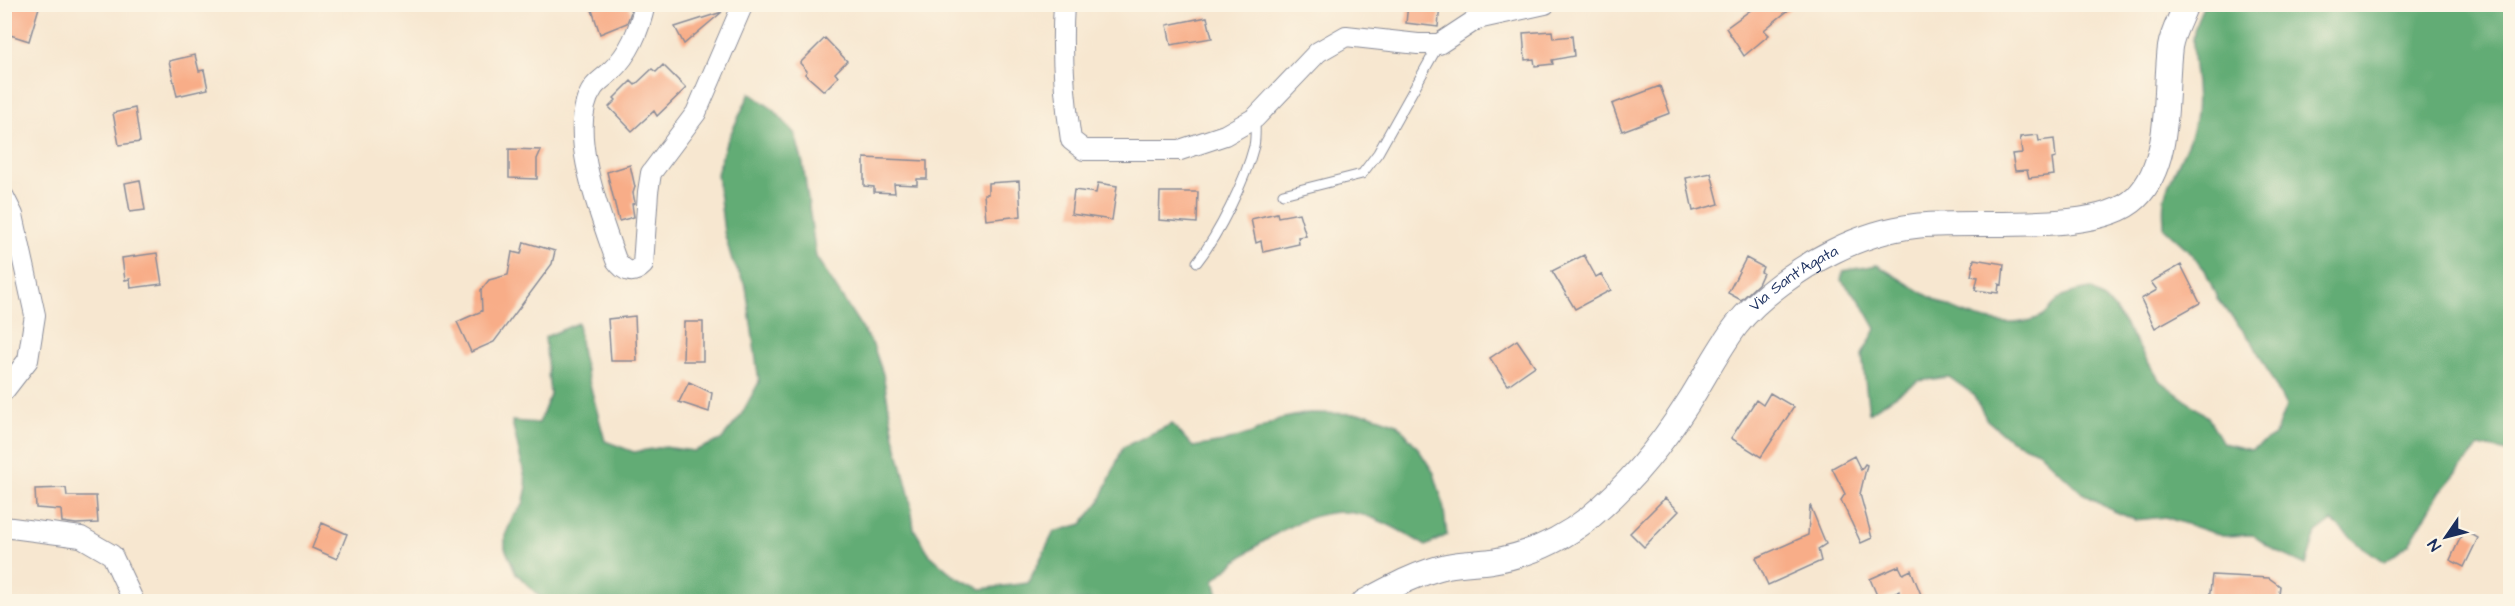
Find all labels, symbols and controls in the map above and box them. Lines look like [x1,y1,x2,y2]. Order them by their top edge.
street label: Via Sant'Agata [1744,240,1842,316]
north arrow [2416,507,2476,567]
text: N [2423,535,2446,555]

